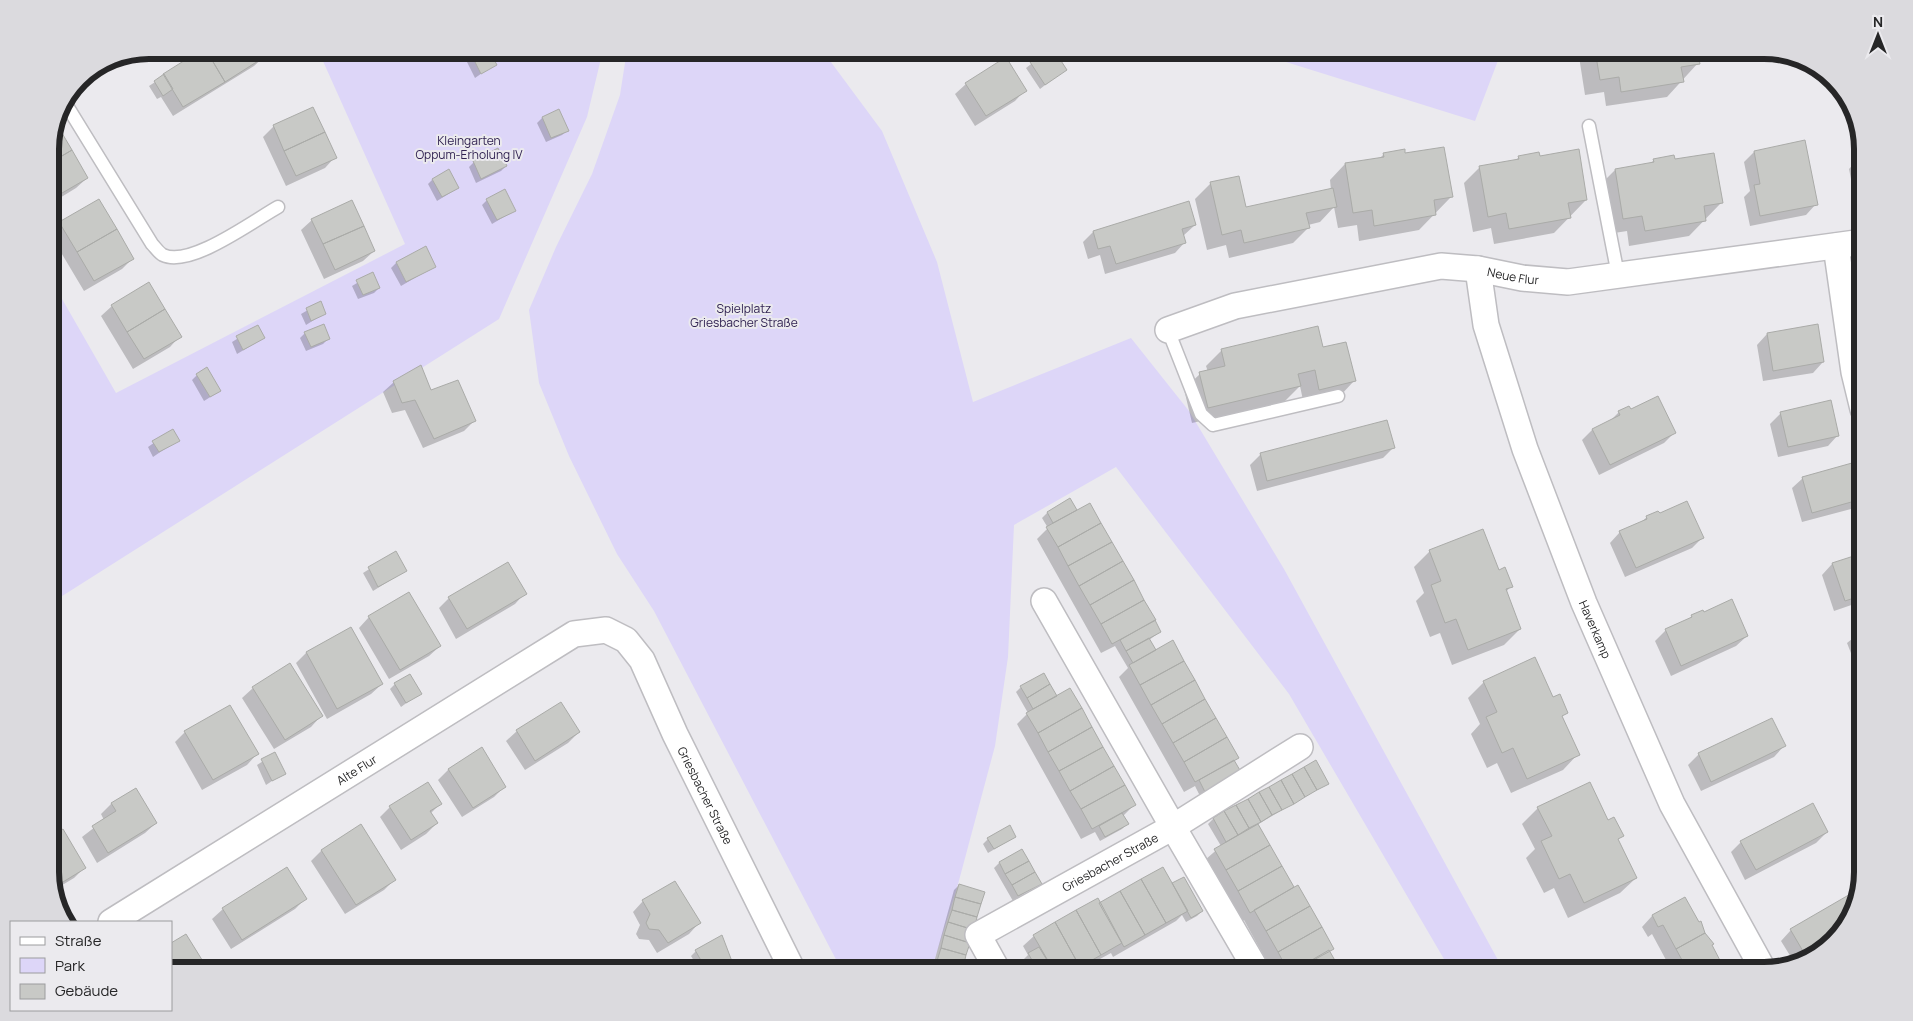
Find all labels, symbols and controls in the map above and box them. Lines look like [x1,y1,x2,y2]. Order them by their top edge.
north arrow [1853,10,1903,60]
text: N [1873,12,1883,31]
park label: Kleingarten Oppum-Erholung IV [415,132,523,163]
street label: Neue Flur [1486,263,1540,288]
park label: Spielplatz Griesbacher Straße [690,300,798,331]
street label: Haverkamp [1575,597,1616,661]
street label: Griesbacher Straße [674,743,737,847]
street label: Alte Flur [333,750,380,788]
street label: Griesbacher Straße [1059,828,1161,895]
legend [10,921,172,1011]
text: Straße [55,930,102,951]
text: Park [55,955,85,976]
text: Gebäude [55,980,118,1001]

